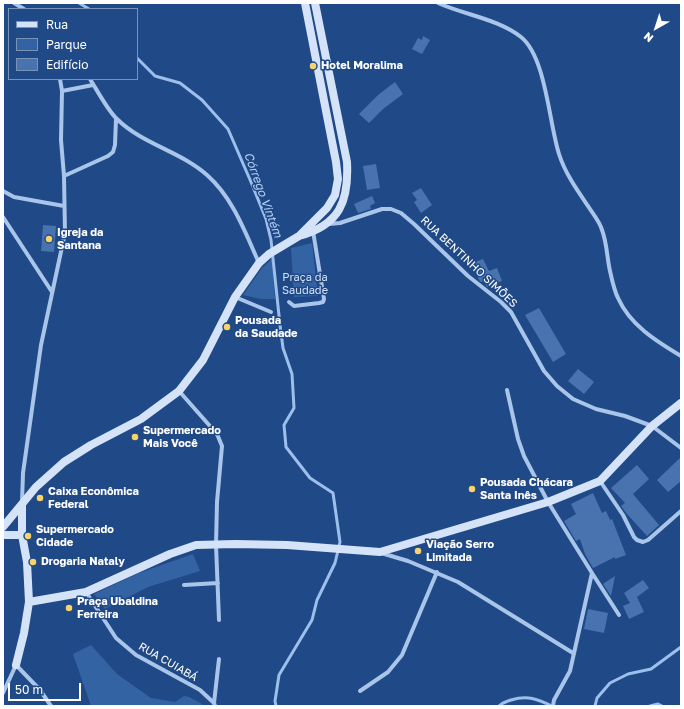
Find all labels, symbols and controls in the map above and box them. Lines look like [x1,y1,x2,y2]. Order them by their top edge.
legend [8,8,138,80]
north arrow [636,8,676,48]
text: Rua [46,17,68,32]
text: N [641,30,655,45]
text: Parque [46,37,87,52]
text: Edifício [46,57,88,72]
place label: Hotel Moralima [321,59,403,73]
marker: Hotel Moralima [308,61,318,71]
water label: Córrego Vintém [241,150,285,240]
street label: RUA BENTINHO SIMÕES [418,214,520,310]
place label: Igreja da Santana [57,226,103,252]
marker: Igreja da Santana [44,234,54,244]
park label: Praça da Saudade [282,271,328,297]
place label: Pousada da Saudade [235,314,298,340]
marker: Pousada da Saudade [222,322,232,332]
place label: Supermercado Mais Você [143,424,221,450]
marker: Supermercado Mais Você [130,432,140,442]
place label: Pousada Chácara Santa Inês [480,476,573,502]
marker: Pousada Chácara Santa Inês [467,484,477,494]
place label: Caixa Econômica Federal [48,485,139,511]
marker: Caixa Econômica Federal [35,493,45,503]
place label: Supermercado Cidade [36,523,114,549]
marker: Supermercado Cidade [23,531,33,541]
place label: Viação Serro Limitada [426,538,494,564]
marker: Viação Serro Limitada [413,546,423,556]
place label: Drogaria Nataly [41,555,125,569]
marker: Drogaria Nataly [28,557,38,567]
place label: Praça Ubaldina Ferreira [77,595,158,621]
marker: Praça Ubaldina Ferreira [64,603,74,613]
street label: RUA CUIABÁ [136,640,200,684]
scale bar [10,675,83,701]
text: 50 m [15,682,43,697]

